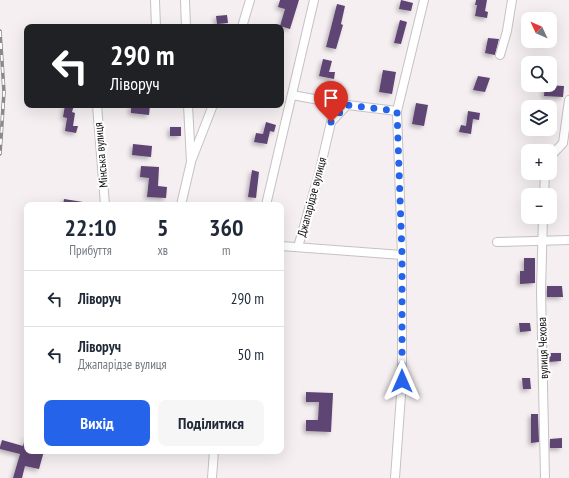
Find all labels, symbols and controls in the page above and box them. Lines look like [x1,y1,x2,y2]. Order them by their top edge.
north arrow [521,12,557,48]
map controls [521,12,557,224]
text: 290 m [110,36,174,73]
icon: left [44,40,96,92]
button: search [521,56,557,92]
text: Ліворуч [110,72,160,95]
pin [314,81,348,122]
icon: arrive [320,87,342,109]
button: layers [521,100,557,136]
street label: Мінська вулиця [90,121,111,188]
button: + [521,144,557,180]
street label: Джапарідзе вулиця [294,155,329,238]
button: − [521,188,557,224]
text: 22:10 [65,212,116,243]
text: 5 [157,212,168,243]
text: 360 [209,212,243,243]
text: Прибуття [69,242,112,259]
text: хв [157,242,168,259]
text: m [222,242,230,259]
icon: left [44,288,66,310]
text: Ліворуч [78,289,121,308]
text: 290 m [231,289,264,308]
street label: вулиця Чехова [534,317,551,379]
text: Ліворуч [78,337,121,356]
icon: left [44,344,66,366]
text: 50 m [238,345,264,364]
text: Джапарідзе вулиця [78,356,167,373]
position arrow [381,360,423,402]
button: Вихід [44,400,150,446]
button: Поділитися [158,400,264,446]

